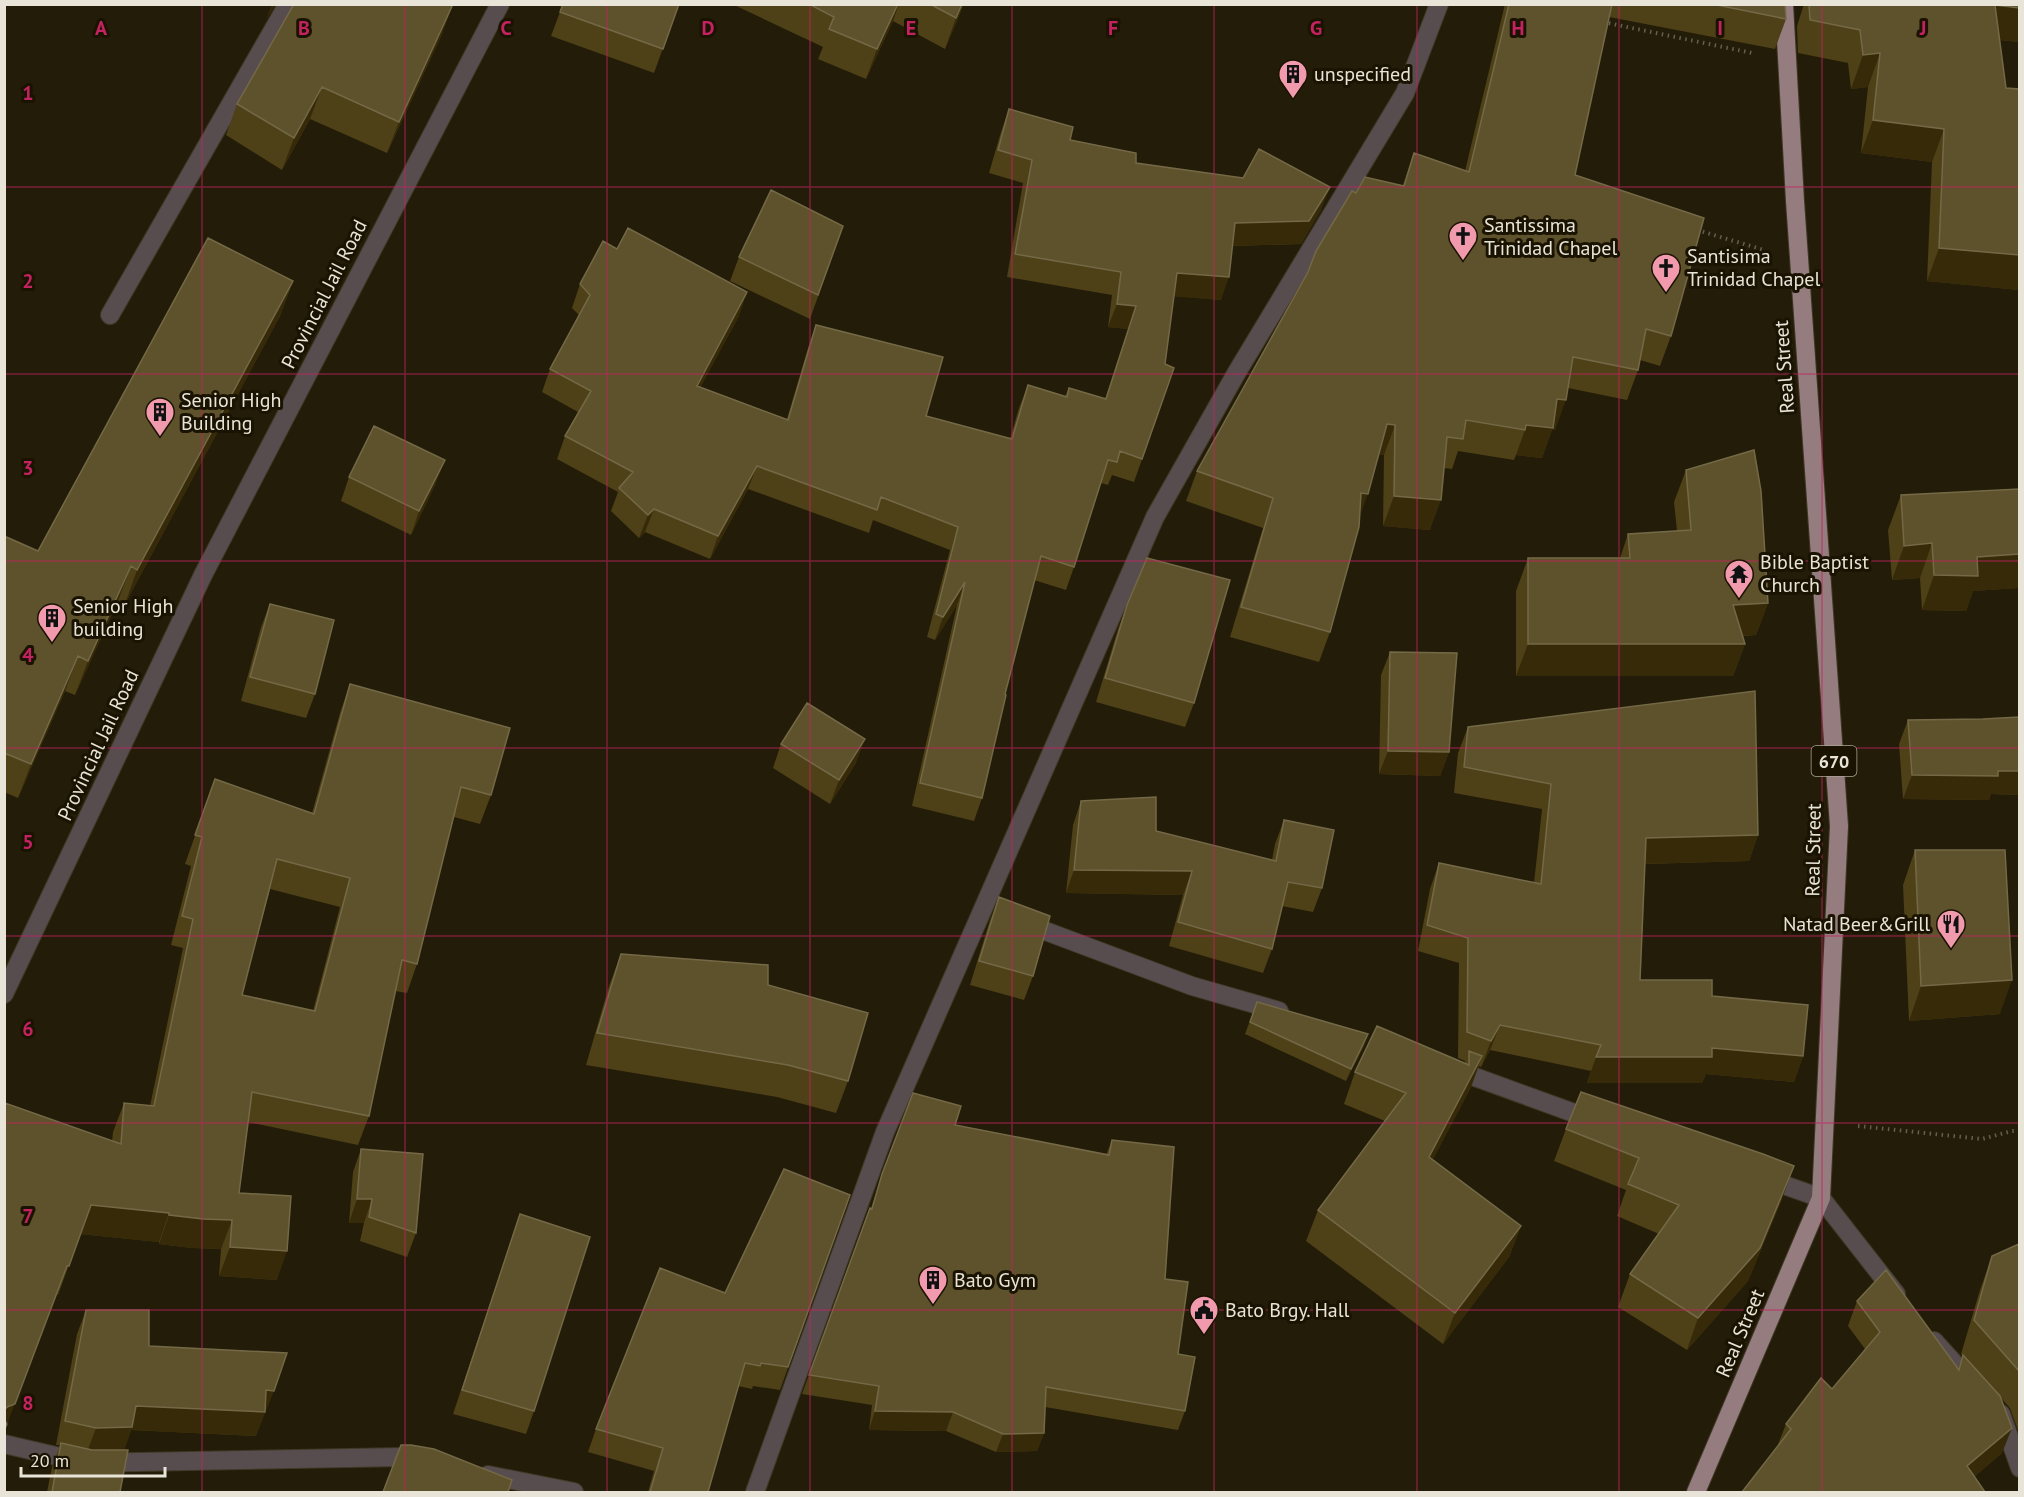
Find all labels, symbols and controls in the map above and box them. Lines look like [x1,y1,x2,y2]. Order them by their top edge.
text: A [95,15,108,41]
text: B [298,15,310,41]
text: C [500,15,512,41]
text: D [702,15,715,41]
text: E [906,15,916,41]
text: F [1108,15,1118,41]
text: G [1310,15,1322,41]
text: H [1511,15,1525,41]
text: I [1717,15,1723,41]
text: J [1919,15,1926,41]
building icon: unspecified [1277,58,1309,100]
place label: unspecified [1314,61,1411,87]
text: 1 [22,80,34,106]
place label: Santissima Trinidad Chapel [1484,212,1617,261]
street label: Provincial Jail Road [275,215,373,373]
church icon: Santissima Trinidad Chapel [1447,220,1479,262]
place label: Santisima Trinidad Chapel [1687,243,1820,292]
church icon: Santisima Trinidad Chapel [1650,252,1682,294]
text: 2 [22,268,34,294]
street label: Real Street [1768,319,1800,414]
place label: Senior High Building [181,387,281,436]
building icon: Senior High Building [144,396,176,438]
text: 3 [22,455,34,481]
place label: Bible Baptist Church [1760,549,1869,598]
temple icon: Bible Baptist Church [1723,558,1755,600]
place label: Senior High building [73,593,173,642]
building icon: Senior High building [36,602,68,644]
text: 4 [22,642,34,668]
street label: Provincial Jail Road [52,665,144,825]
road number: 670 [1812,746,1856,776]
street label: Real Street [1799,803,1827,897]
text: 5 [22,829,34,855]
restaurant icon: Natad Beer&Grill [1935,908,1967,950]
place label: Natad Beer&Grill [1783,911,1930,937]
text: 6 [22,1016,34,1042]
text: 7 [22,1203,34,1229]
building icon: Bato Gym [917,1264,949,1306]
place label: Bato Gym [954,1267,1036,1293]
street label: Real Street [1710,1285,1770,1381]
public building icon: Bato Brgy. Hall [1188,1294,1220,1336]
place label: Bato Brgy. Hall [1225,1297,1350,1323]
text: 8 [22,1390,34,1416]
scale bar [21,1440,165,1478]
text: 20 m [30,1449,69,1472]

